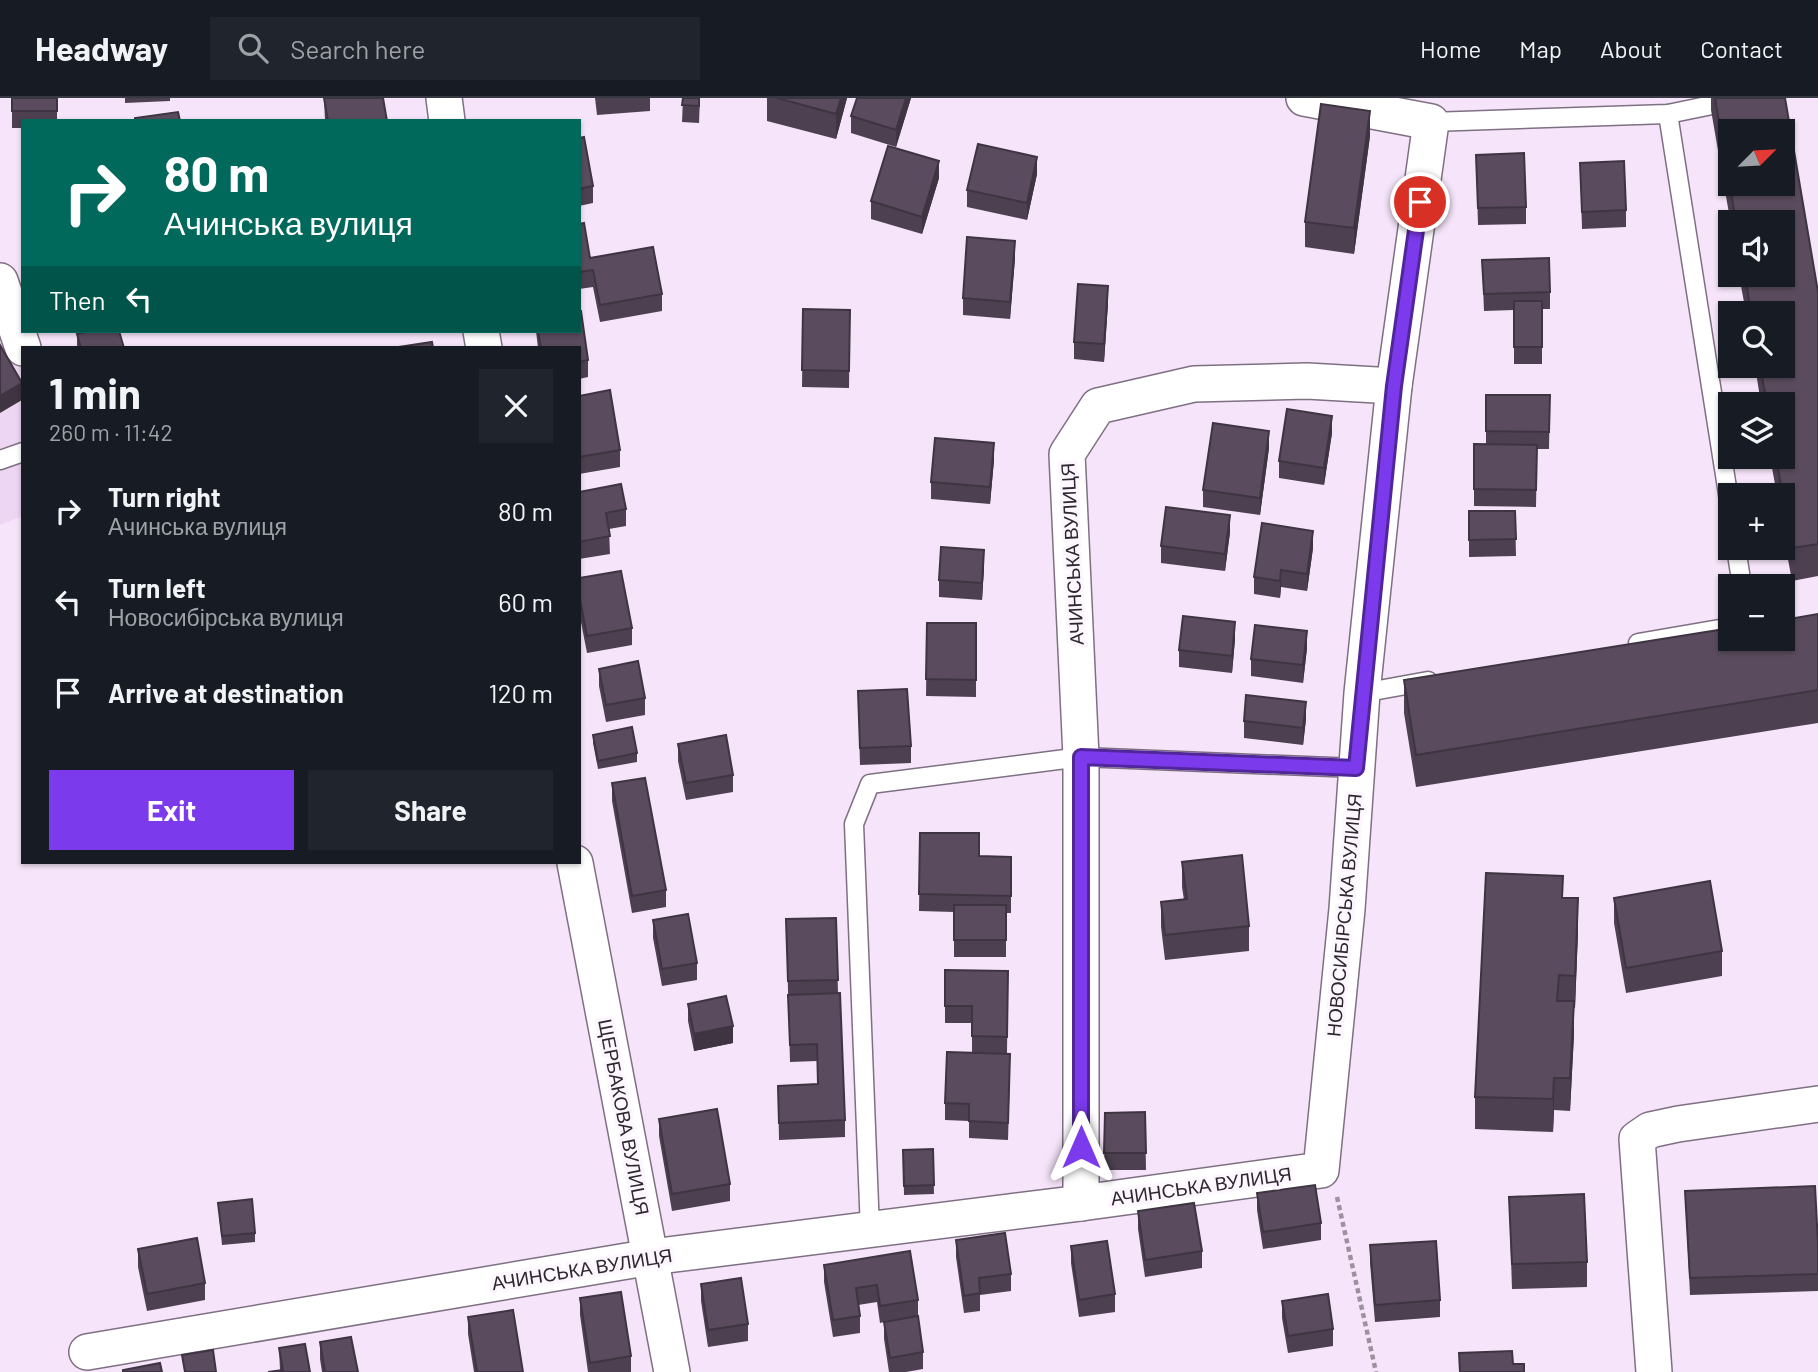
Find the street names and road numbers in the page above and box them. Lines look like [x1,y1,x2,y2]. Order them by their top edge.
street label: АЧИНСЬКА ВУЛИЦЯ [1055,462,1088,646]
street label: НОВОСИБІРСЬКА ВУЛИЦЯ [1321,792,1366,1038]
street label: ЩЕРБАКОВА ВУЛИЦЯ [594,1017,655,1217]
street label: АЧИНСЬКА ВУЛИЦЯ [1109,1161,1293,1210]
street label: АЧИНСЬКА ВУЛИЦЯ [490,1243,674,1294]

